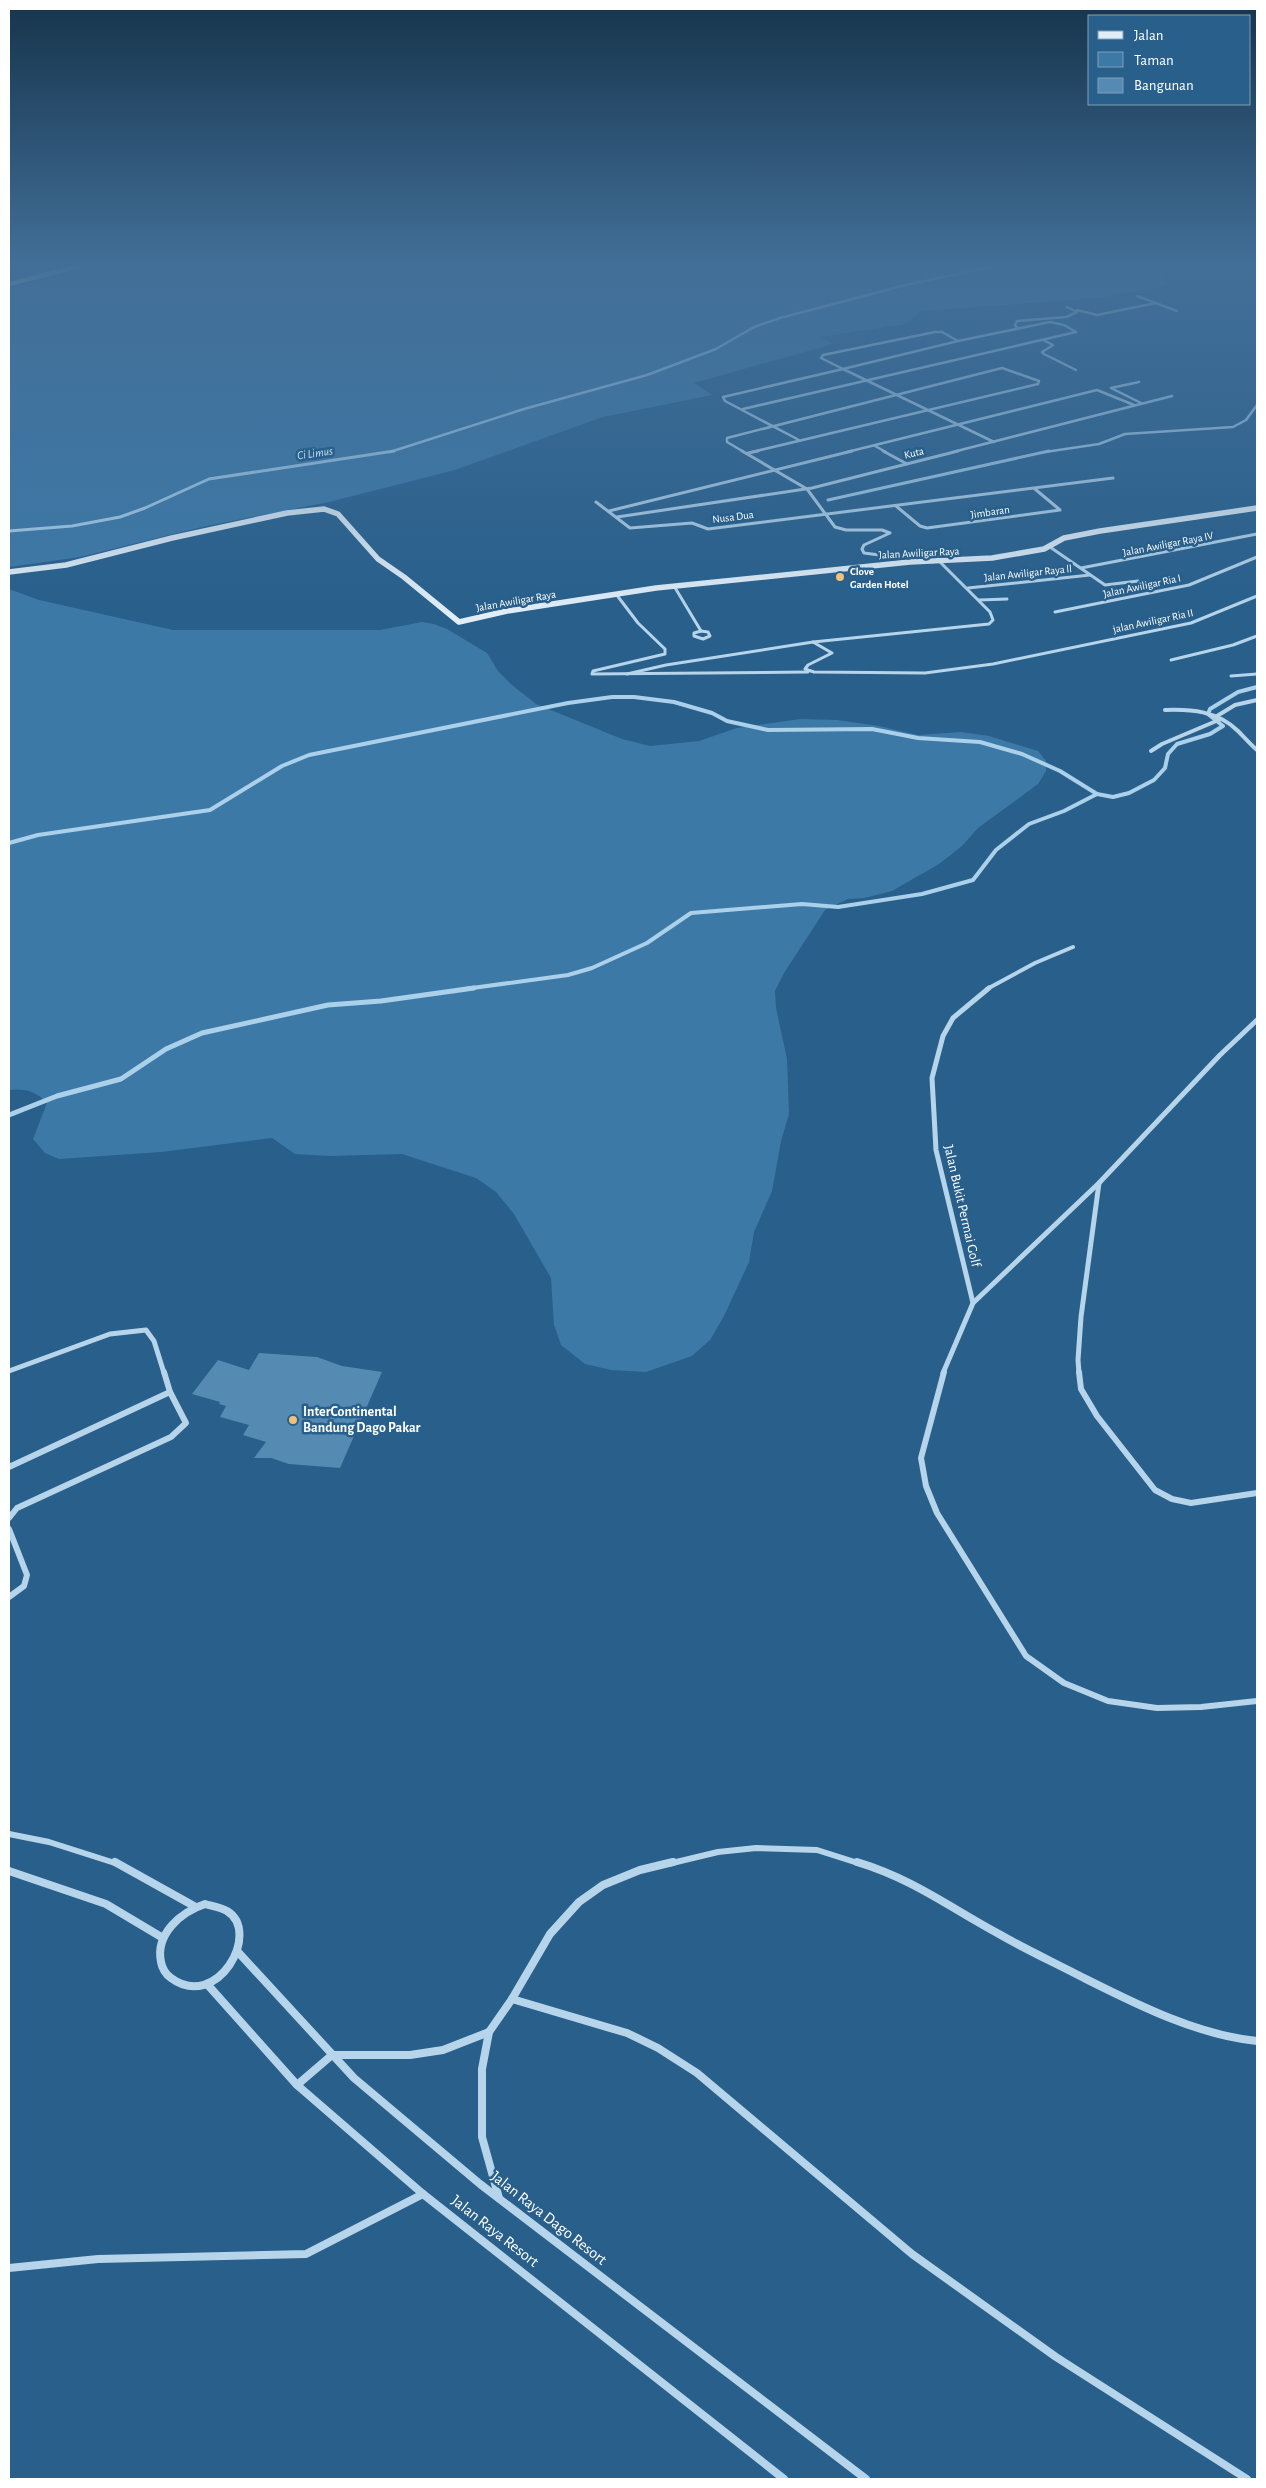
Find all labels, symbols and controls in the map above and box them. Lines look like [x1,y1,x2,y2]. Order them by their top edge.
legend [1088,15,1251,105]
text: Jalan [1134,28,1164,43]
text: Taman [1134,53,1174,68]
text: Bangunan [1134,78,1194,93]
water label: Ci Limus [296,445,334,461]
street label: Kuta [903,445,925,461]
street label: Jimbaran [970,504,1010,520]
street label: Nusa Dua [712,509,754,525]
street label: Jalan Awiligar Raya IV [1122,530,1215,558]
street label: Jalan Awiligar Raya [878,545,960,561]
street label: Jalan Awiligar Raya ll [984,563,1072,583]
place label: Clove Garden Hotel [850,566,909,590]
marker: Clove Garden Hotel [834,571,846,583]
street label: Jalan Awiligar Ria I [1102,572,1182,600]
street label: Jalan Awiligar Raya [475,589,557,613]
street label: jalan Awiligar Ria II [1112,607,1194,635]
street label: Jalan Bukit Permai Golf [941,1144,983,1269]
place label: InterContinental Bandung Dago Pakar [303,1405,421,1435]
marker: InterContinental Bandung Dago Pakar [287,1414,299,1426]
street label: Jalan Raya Dago Resort [487,2168,610,2269]
street label: Jalan Raya Resort [448,2192,542,2271]

